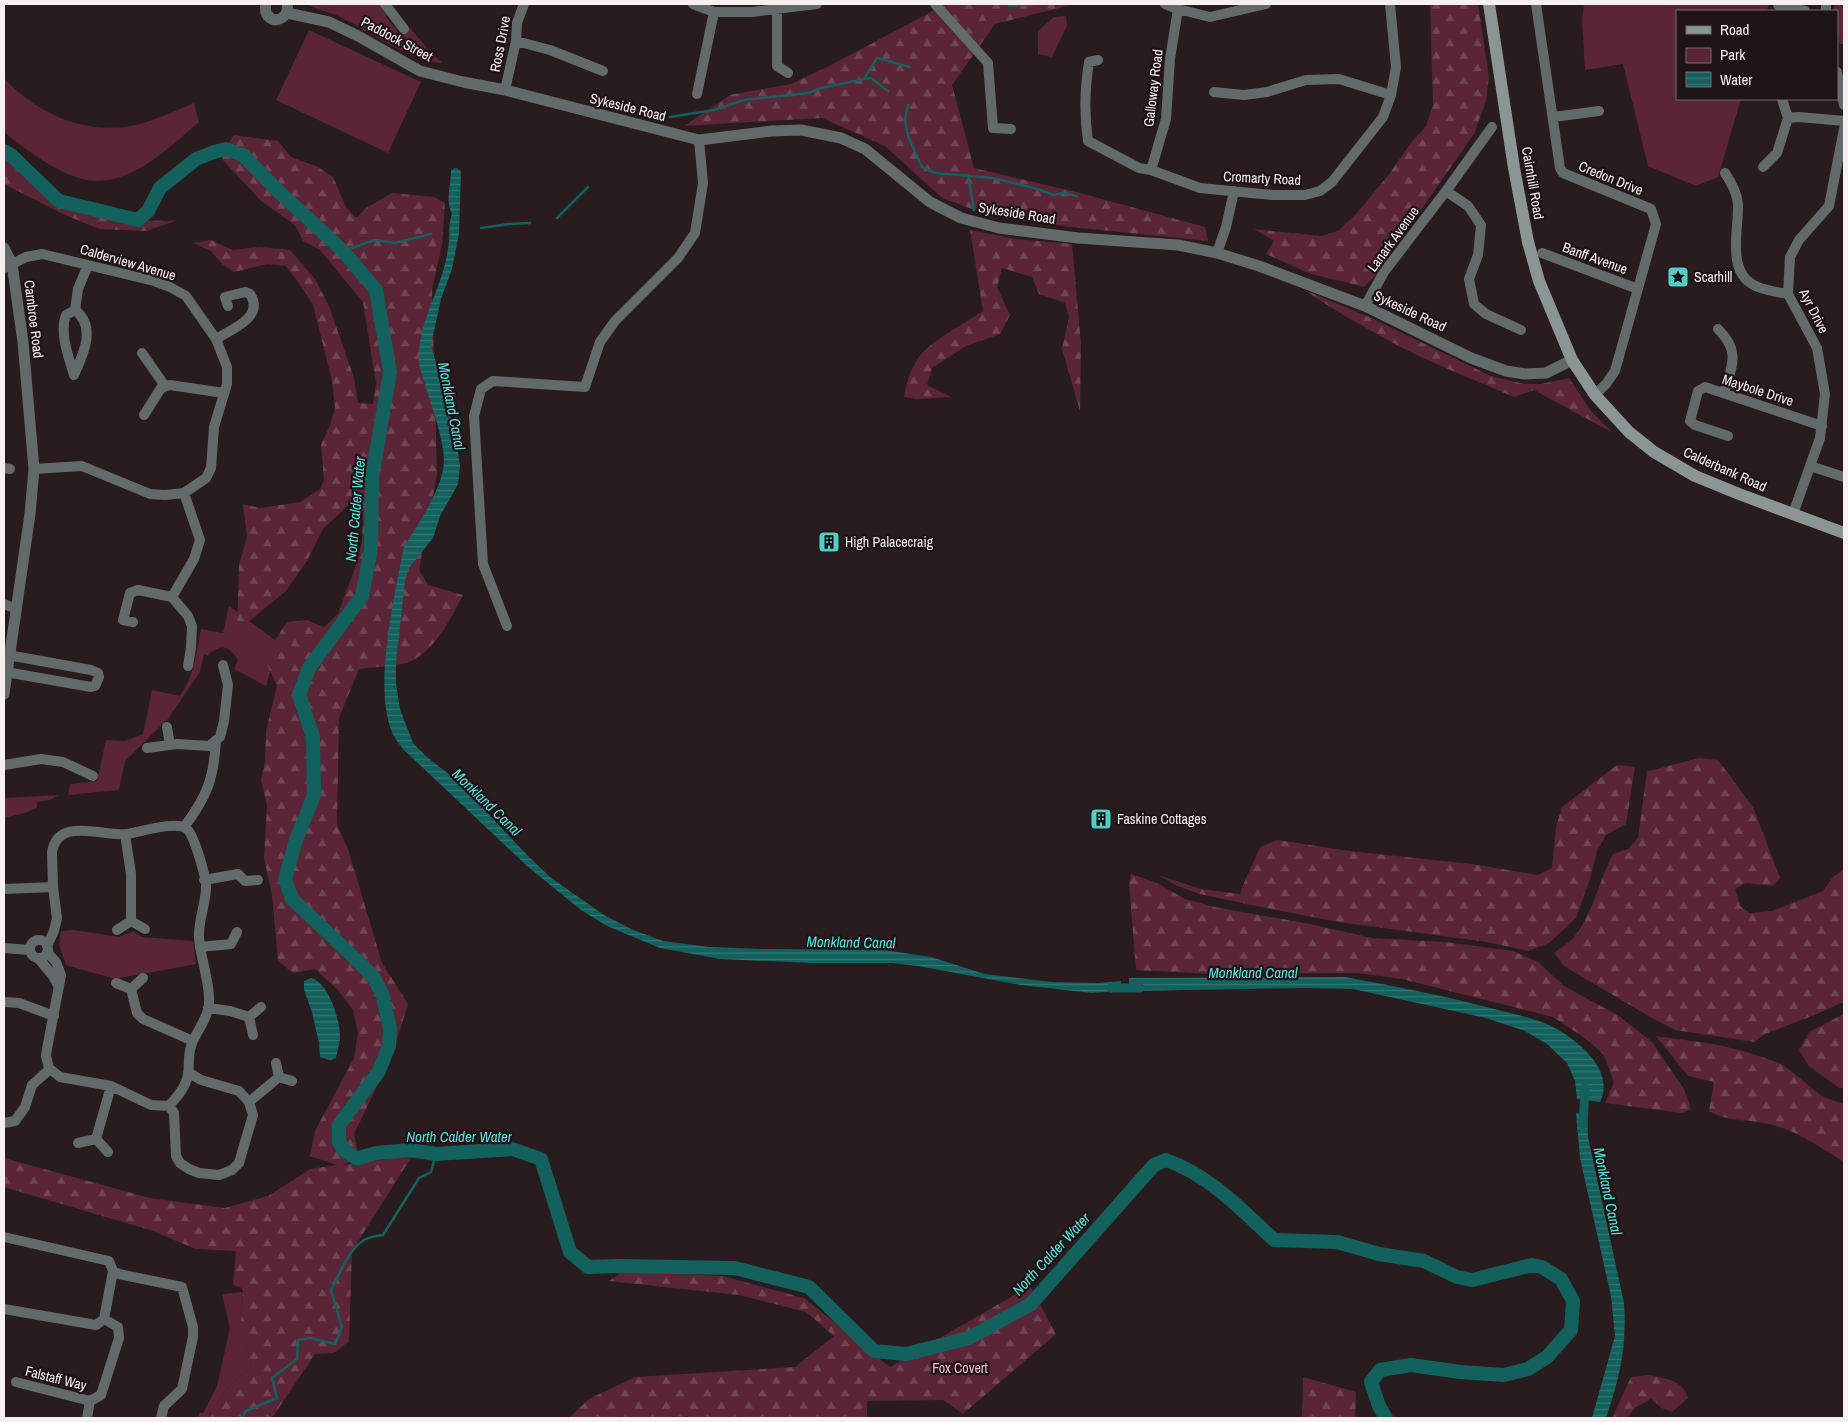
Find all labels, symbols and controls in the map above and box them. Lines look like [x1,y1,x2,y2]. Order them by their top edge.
legend [1676,10,1838,100]
street label: Paddock Street [358,13,436,65]
street label: Ross Drive [486,14,514,74]
text: Road [1720,19,1749,40]
text: Park [1720,44,1746,65]
street label: Galloway Road [1139,48,1167,128]
text: Water [1720,69,1752,90]
street label: Sykeside Road [588,89,668,125]
street label: Cairnhill Road [1518,145,1548,221]
street label: Credon Drive [1576,157,1646,199]
street label: Cromarty Road [1223,167,1301,189]
street label: Sykeside Road [977,198,1057,228]
street label: Lanark Avenue [1363,203,1423,275]
street label: Banff Avenue [1560,238,1630,278]
street label: Calderview Avenue [78,240,178,284]
place icon: Scarhill [1666,265,1690,289]
place label: Scarhill [1694,268,1732,286]
street label: Carnbroe Road [20,279,48,359]
street label: Ayr Drive [1795,285,1833,336]
street label: Sykeside Road [1371,286,1449,336]
water label: Monkland Canal [433,360,471,452]
street label: Maybole Drive [1720,370,1796,410]
street label: Calderbank Road [1681,443,1769,495]
water label: North Calder Water [340,455,370,563]
building icon: High Palacecraig [817,530,841,554]
place label: High Palacecraig [845,533,934,551]
water label: Monkland Canal [448,764,526,841]
building icon: Faskine Cottages [1089,807,1113,831]
place label: Faskine Cottages [1117,810,1207,828]
water label: Monkland Canal [806,931,896,953]
water label: Monkland Canal [1209,962,1298,983]
water label: North Calder Water [406,1126,513,1147]
water label: Monkland Canal [1588,1145,1628,1237]
water label: North Calder Water [1007,1208,1095,1300]
park label: Fox Covert [932,1359,988,1377]
street label: Falstaff Way [23,1362,89,1394]

